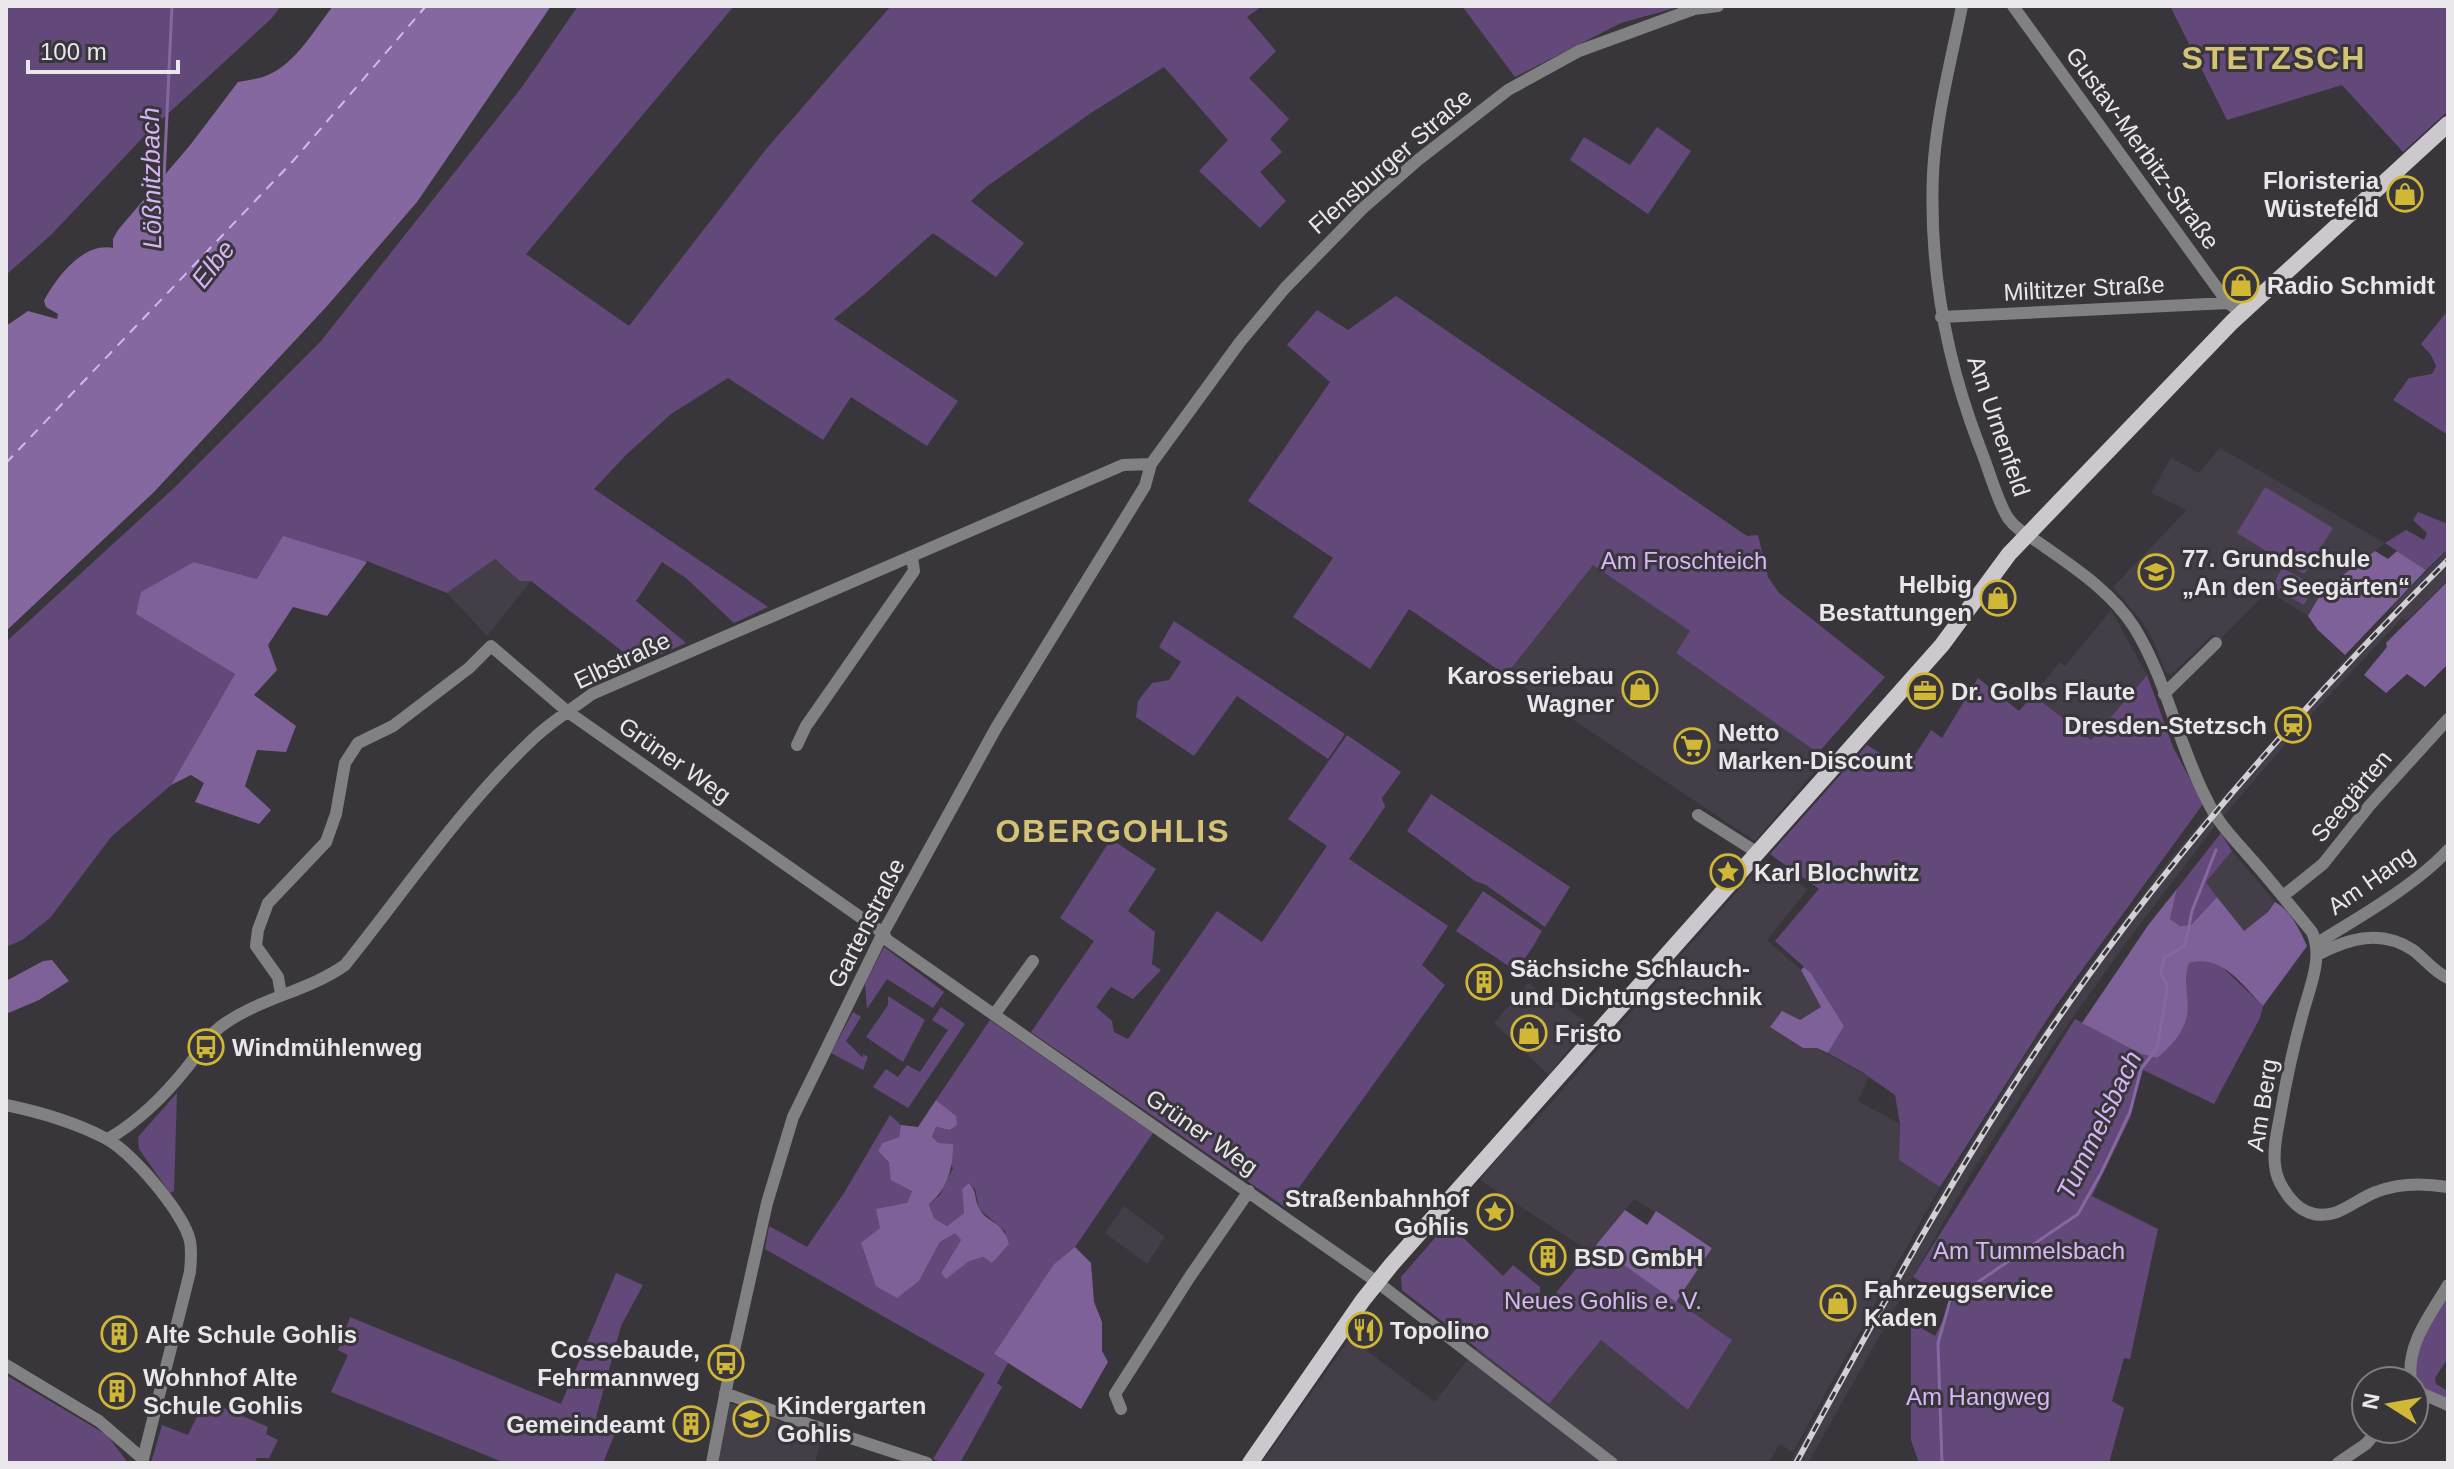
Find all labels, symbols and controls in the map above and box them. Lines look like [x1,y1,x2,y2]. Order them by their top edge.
scale bar [28,24,178,74]
text: 100 m [40,38,107,65]
district label: STETZSCH [2182,40,2366,76]
street label: Gustav-Merbitz-Straße [2061,42,2225,254]
street label: Flensburger Straße [1303,83,1477,239]
water label: Lößnitzbach [135,107,167,249]
place label: Floristeria Wüstefeld [2263,167,2380,222]
shop icon: Floristeria Wüstefeld [2386,175,2424,213]
water label: Elbe [185,234,241,294]
shop icon: Radio Schmidt [2222,266,2260,304]
street label: Miltitzer Straße [2003,270,2165,306]
place label: Radio Schmidt [2267,272,2435,299]
street label: Am Urnenfeld [1962,352,2036,500]
place label: 77. Grundschule „An den Seegärten“ [2182,545,2410,600]
park label: Am Froschteich [1601,547,1767,574]
school or university icon: 77. Grundschule „An den Seegärten“ [2137,553,2175,591]
place label: Helbig Bestattungen [1819,571,1972,626]
shop icon: Helbig Bestattungen [1979,579,2017,617]
street label: Elbstraße [570,626,674,694]
place label: Karosseriebau Wagner [1447,662,1614,717]
shop icon: Karosseriebau Wagner [1621,670,1659,708]
office icon: Dr. Golbs Flaute [1906,672,1944,710]
place label: Dr. Golbs Flaute [1951,678,2135,705]
station icon: Dresden-Stetzsch [2274,706,2312,744]
street label: Grüner Weg [614,712,736,808]
place label: Dresden-Stetzsch [2064,712,2267,739]
place label: Netto Marken-Discount [1718,719,1913,774]
supermarket icon: Netto Marken-Discount [1673,727,1711,765]
street label: Seegärten [2305,745,2397,847]
district label: OBERGOHLIS [995,813,1231,849]
street label: Am Hang [2322,840,2420,920]
place icon: Karl Blochwitz [1709,853,1747,891]
street label: Gartenstraße [822,854,910,992]
place label: Karl Blochwitz [1754,859,1919,886]
place label: Sächsiche Schlauch- und Dichtungstechnik [1510,955,1763,1010]
building icon: Sächsiche Schlauch- und Dichtungstechnik [1465,963,1503,1001]
shop icon: Fristo [1510,1014,1548,1052]
place label: Fristo [1555,1020,1622,1047]
bus stop icon: Windmühlenweg [187,1028,225,1066]
place label: Windmühlenweg [232,1034,422,1061]
water label: Tummelsbach [2050,1046,2148,1204]
street label: Am Berg [2241,1057,2283,1153]
street label: Grüner Weg [1141,1084,1263,1180]
place label: Straßenbahnhof Gohlis [1285,1185,1470,1240]
place icon: Straßenbahnhof Gohlis [1476,1193,1514,1231]
park label: Am Tummelsbach [1933,1237,2125,1264]
building icon: BSD GmbH [1529,1238,1567,1276]
place label: BSD GmbH [1574,1244,1703,1271]
place label: Fahrzeugservice Kaden [1864,1276,2053,1331]
shop icon: Fahrzeugservice Kaden [1819,1284,1857,1322]
park label: Neues Gohlis e. V. [1504,1287,1702,1314]
restaurant icon: Topolino [1345,1311,1383,1349]
building icon: Alte Schule Gohlis [100,1315,138,1353]
place label: Topolino [1390,1317,1490,1344]
place label: Alte Schule Gohlis [145,1321,357,1348]
place label: Cossebaude, Fehrmannweg [537,1336,700,1391]
bus stop icon: Cossebaude, Fehrmannweg [707,1344,745,1382]
place label: Wohnhof Alte Schule Gohlis [143,1364,303,1419]
north arrow [2350,1365,2430,1445]
building icon: Wohnhof Alte Schule Gohlis [98,1372,136,1410]
park label: Am Hangweg [1906,1383,2050,1410]
text: N [2357,1391,2385,1411]
place label: Kindergarten Gohlis [777,1392,926,1447]
school or university icon: Kindergarten Gohlis [732,1400,770,1438]
building icon: Gemeindeamt [672,1405,710,1443]
place label: Gemeindeamt [506,1411,665,1438]

